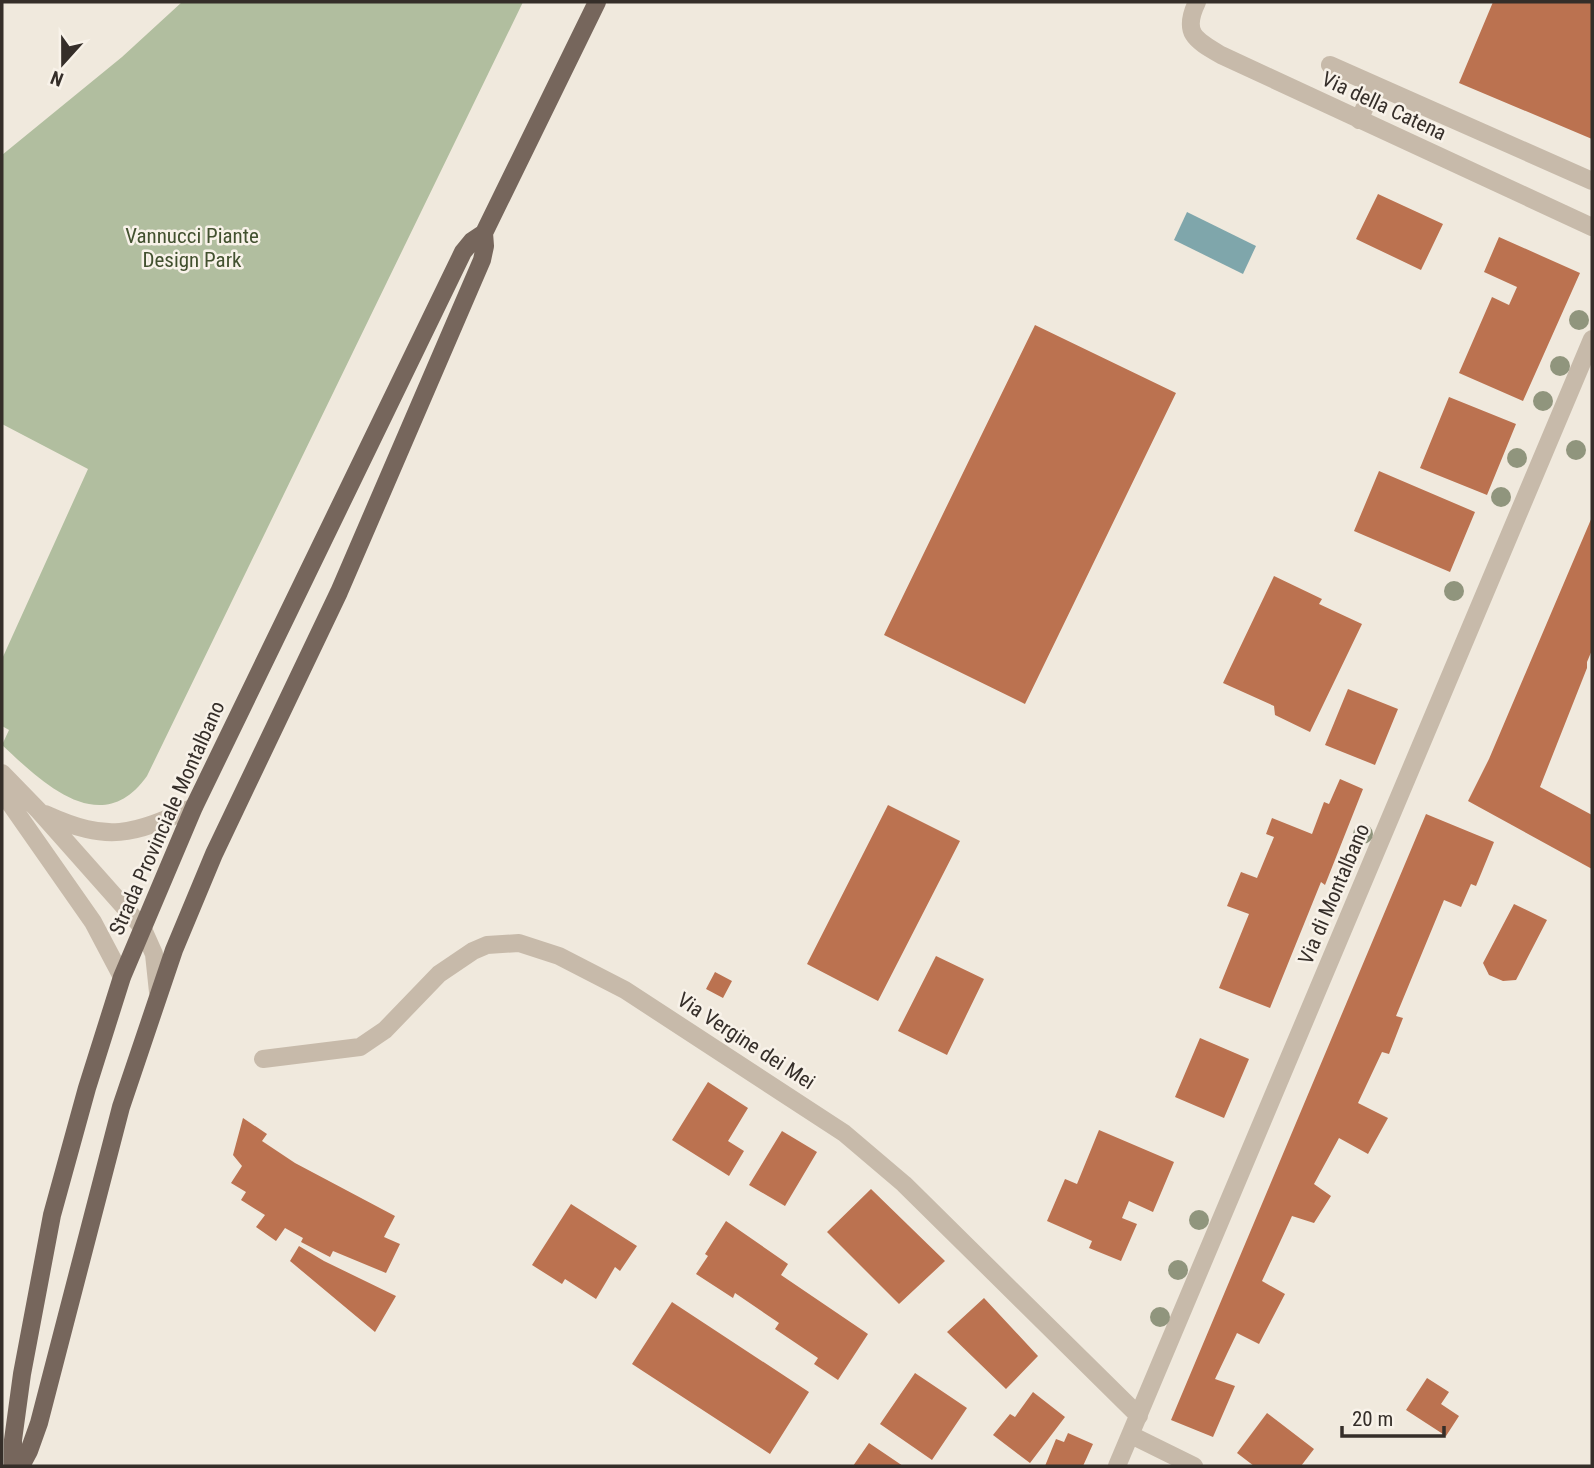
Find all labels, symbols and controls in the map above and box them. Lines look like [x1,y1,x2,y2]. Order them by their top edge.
north arrow [28,28,98,98]
text: N [48,66,67,91]
street label: Via della Catena [1318,67,1450,145]
park label: Vannucci Piante Design Park [125,224,259,272]
street label: Strada Provinciale Montalbano [104,697,230,939]
street label: Via di Montalbano [1294,820,1374,968]
street label: Via Vergine dei Mei [673,988,819,1094]
scale bar [1342,1394,1444,1438]
text: 20 m [1352,1407,1393,1431]

